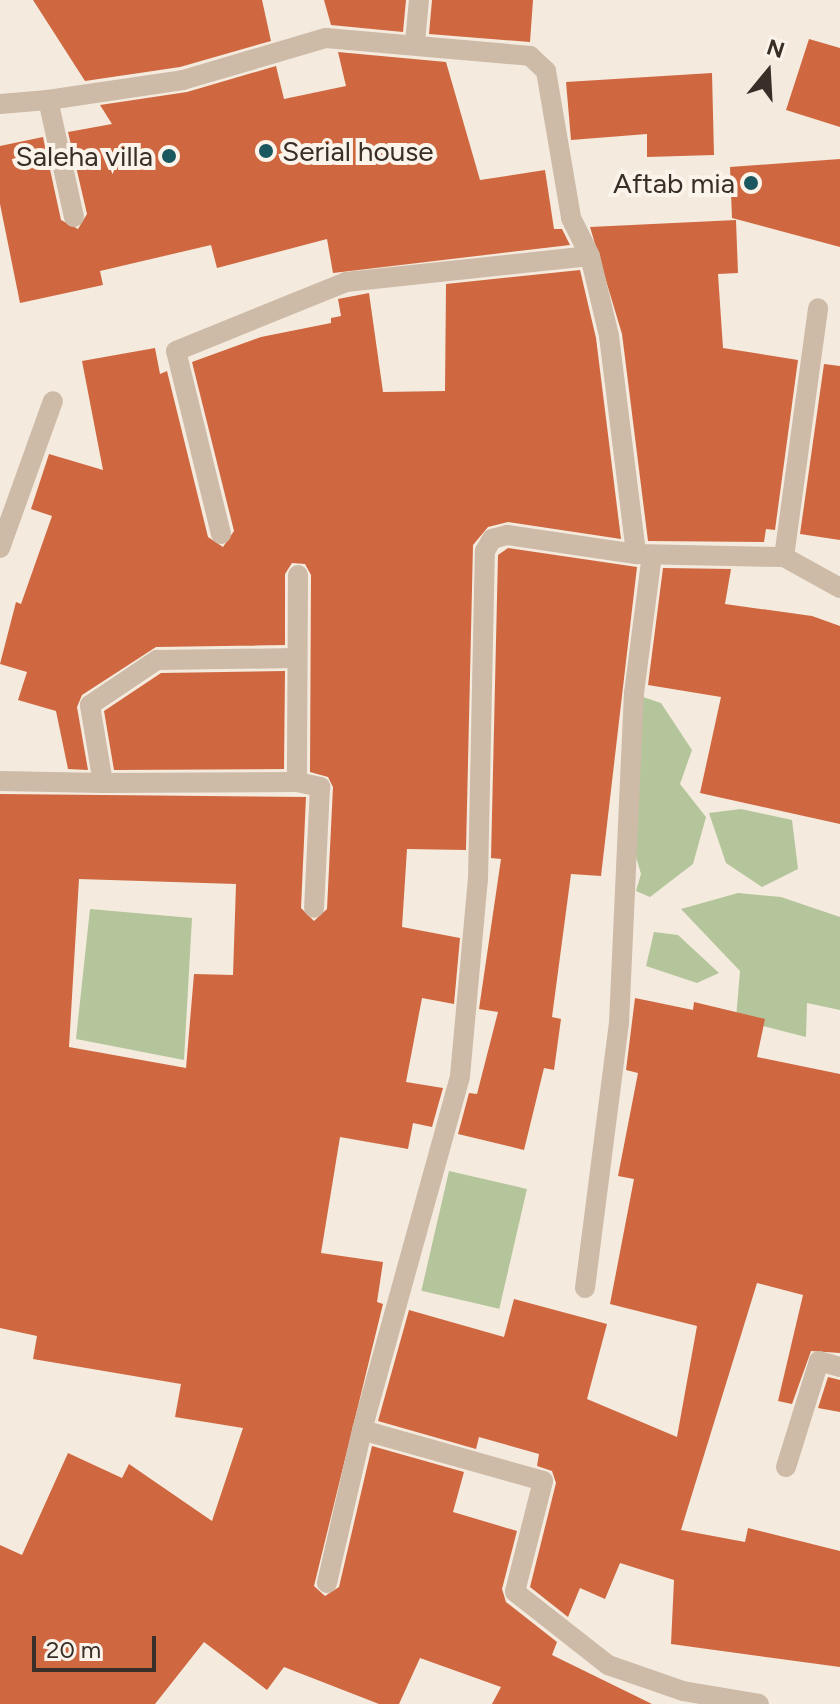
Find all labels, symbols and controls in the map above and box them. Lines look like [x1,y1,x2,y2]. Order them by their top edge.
north arrow [728,32,808,112]
text: N [763,33,788,64]
place label: Serial house [282,134,434,168]
place label: Saleha villa [16,139,153,173]
marker: Serial house [257,142,275,160]
marker: Saleha villa [160,147,178,165]
place label: Aftab mia [613,166,735,200]
marker: Aftab mia [742,174,760,192]
scale bar [36,1620,160,1670]
text: 20 m [46,1635,101,1664]

